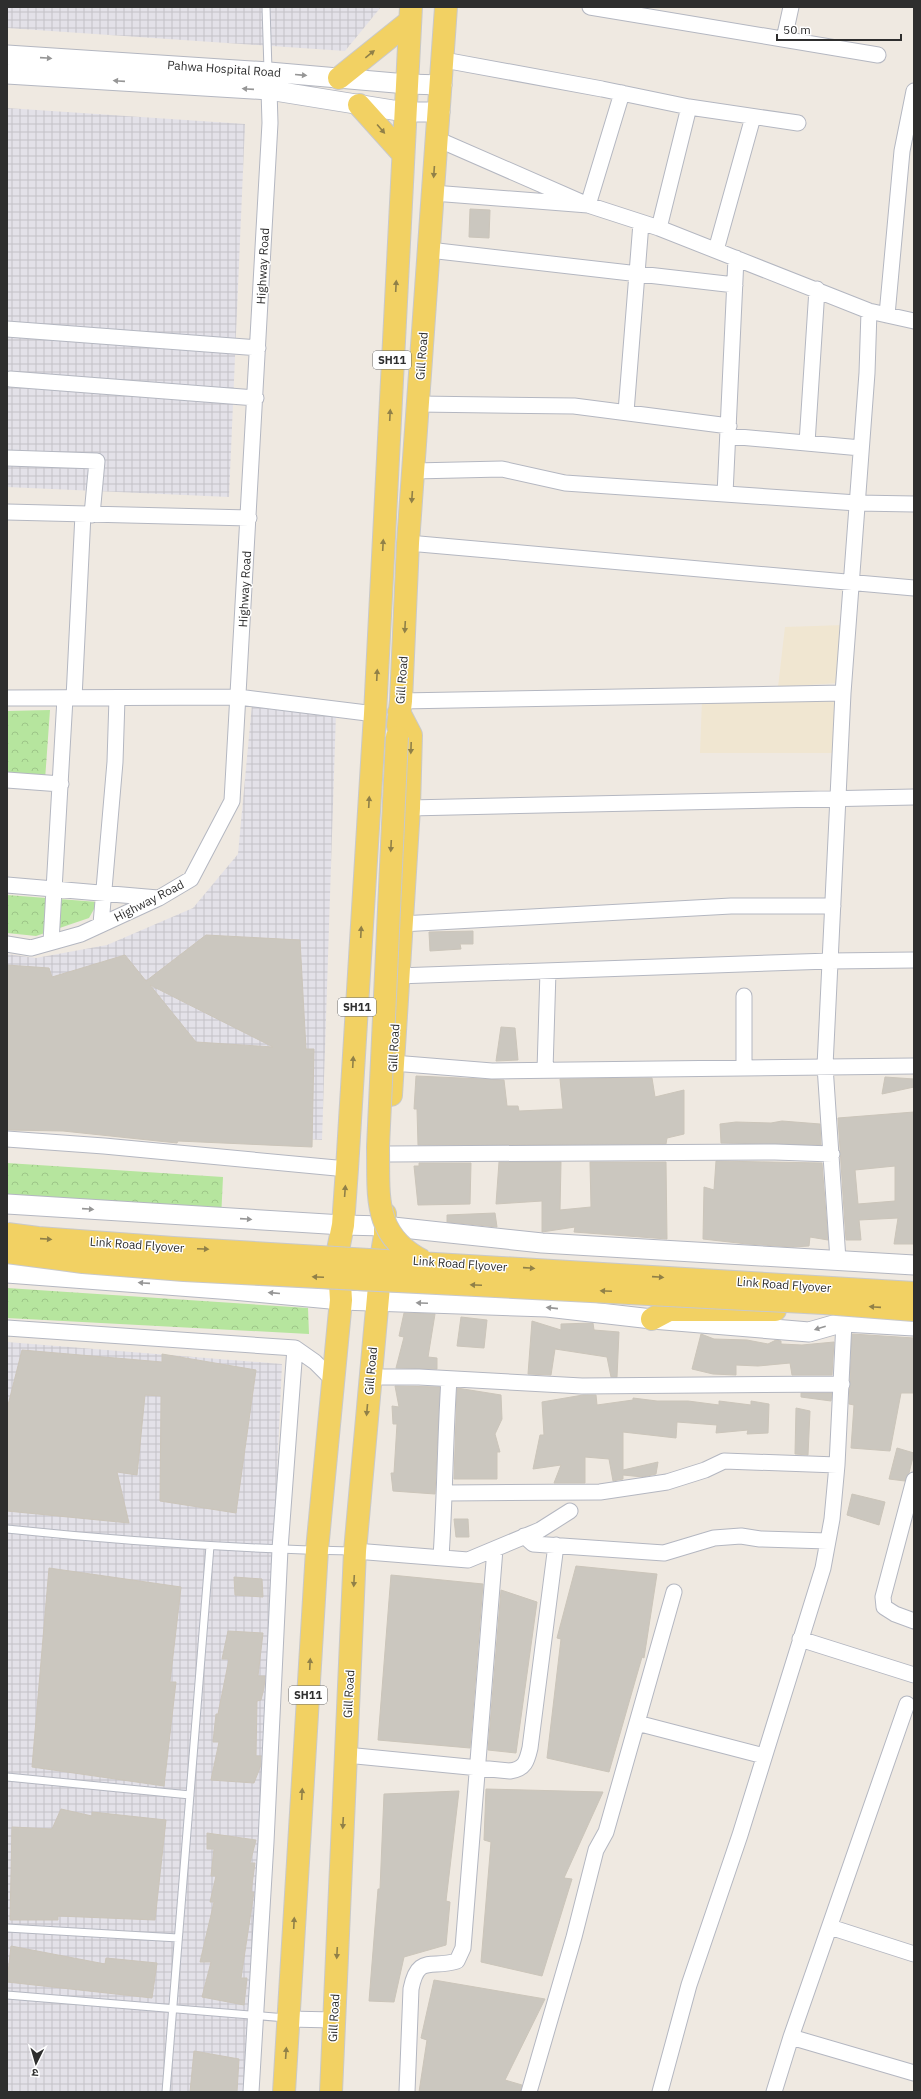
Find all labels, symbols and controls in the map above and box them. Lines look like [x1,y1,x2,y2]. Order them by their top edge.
scale bar [777,16,901,42]
text: 50 m [783,22,811,37]
one-way arrow [364,49,375,58]
one-way arrow [40,54,52,61]
street label: Pahwa Hospital Road [167,57,281,80]
one-way arrow [295,71,307,78]
one-way arrow [113,78,125,85]
one-way arrow [242,86,254,93]
one-way arrow [376,124,385,135]
one-way arrow [431,166,438,178]
street label: Highway Road [253,227,272,305]
one-way arrow [393,279,399,292]
street label: Gill Road [412,331,431,381]
road number: SH11 [373,351,411,369]
one-way arrow [386,409,393,421]
one-way arrow [408,491,415,503]
one-way arrow [380,538,386,551]
street label: Highway Road [235,550,254,628]
one-way arrow [401,621,408,633]
street label: Gill Road [392,655,411,705]
one-way arrow [373,669,380,681]
one-way arrow [407,742,414,754]
one-way arrow [366,796,373,808]
one-way arrow [387,840,394,852]
street label: Highway Road [111,877,186,925]
one-way arrow [358,926,365,938]
road number: SH11 [338,998,376,1016]
street label: Gill Road [385,1023,402,1072]
one-way arrow [350,1056,357,1068]
one-way arrow [342,1185,349,1197]
one-way arrow [82,1206,94,1213]
one-way arrow [240,1216,252,1223]
street label: Link Road Flyover [89,1234,185,1255]
one-way arrow [40,1235,52,1242]
one-way arrow [197,1246,209,1253]
street label: Link Road Flyover [412,1253,508,1274]
one-way arrow [523,1265,535,1272]
one-way arrow [312,1273,324,1280]
one-way arrow [652,1273,665,1280]
street label: Link Road Flyover [736,1274,832,1295]
one-way arrow [138,1280,150,1287]
one-way arrow [470,1281,482,1288]
one-way arrow [600,1288,612,1295]
one-way arrow [268,1290,280,1297]
one-way arrow [415,1300,428,1306]
one-way arrow [869,1303,881,1310]
one-way arrow [546,1305,558,1311]
one-way arrow [814,1326,826,1332]
street label: Gill Road [361,1346,380,1396]
one-way arrow [364,1404,370,1416]
one-way arrow [350,1575,357,1587]
one-way arrow [306,1658,313,1670]
street label: Gill Road [340,1669,357,1718]
road number: SH11 [289,1686,327,1704]
one-way arrow [299,1787,305,1800]
one-way arrow [339,1817,346,1829]
one-way arrow [291,1917,298,1929]
one-way arrow [334,1947,340,1960]
street label: Gill Road [325,1993,342,2042]
north arrow [16,2043,56,2083]
one-way arrow [283,2047,290,2059]
text: उ [31,2066,39,2080]

